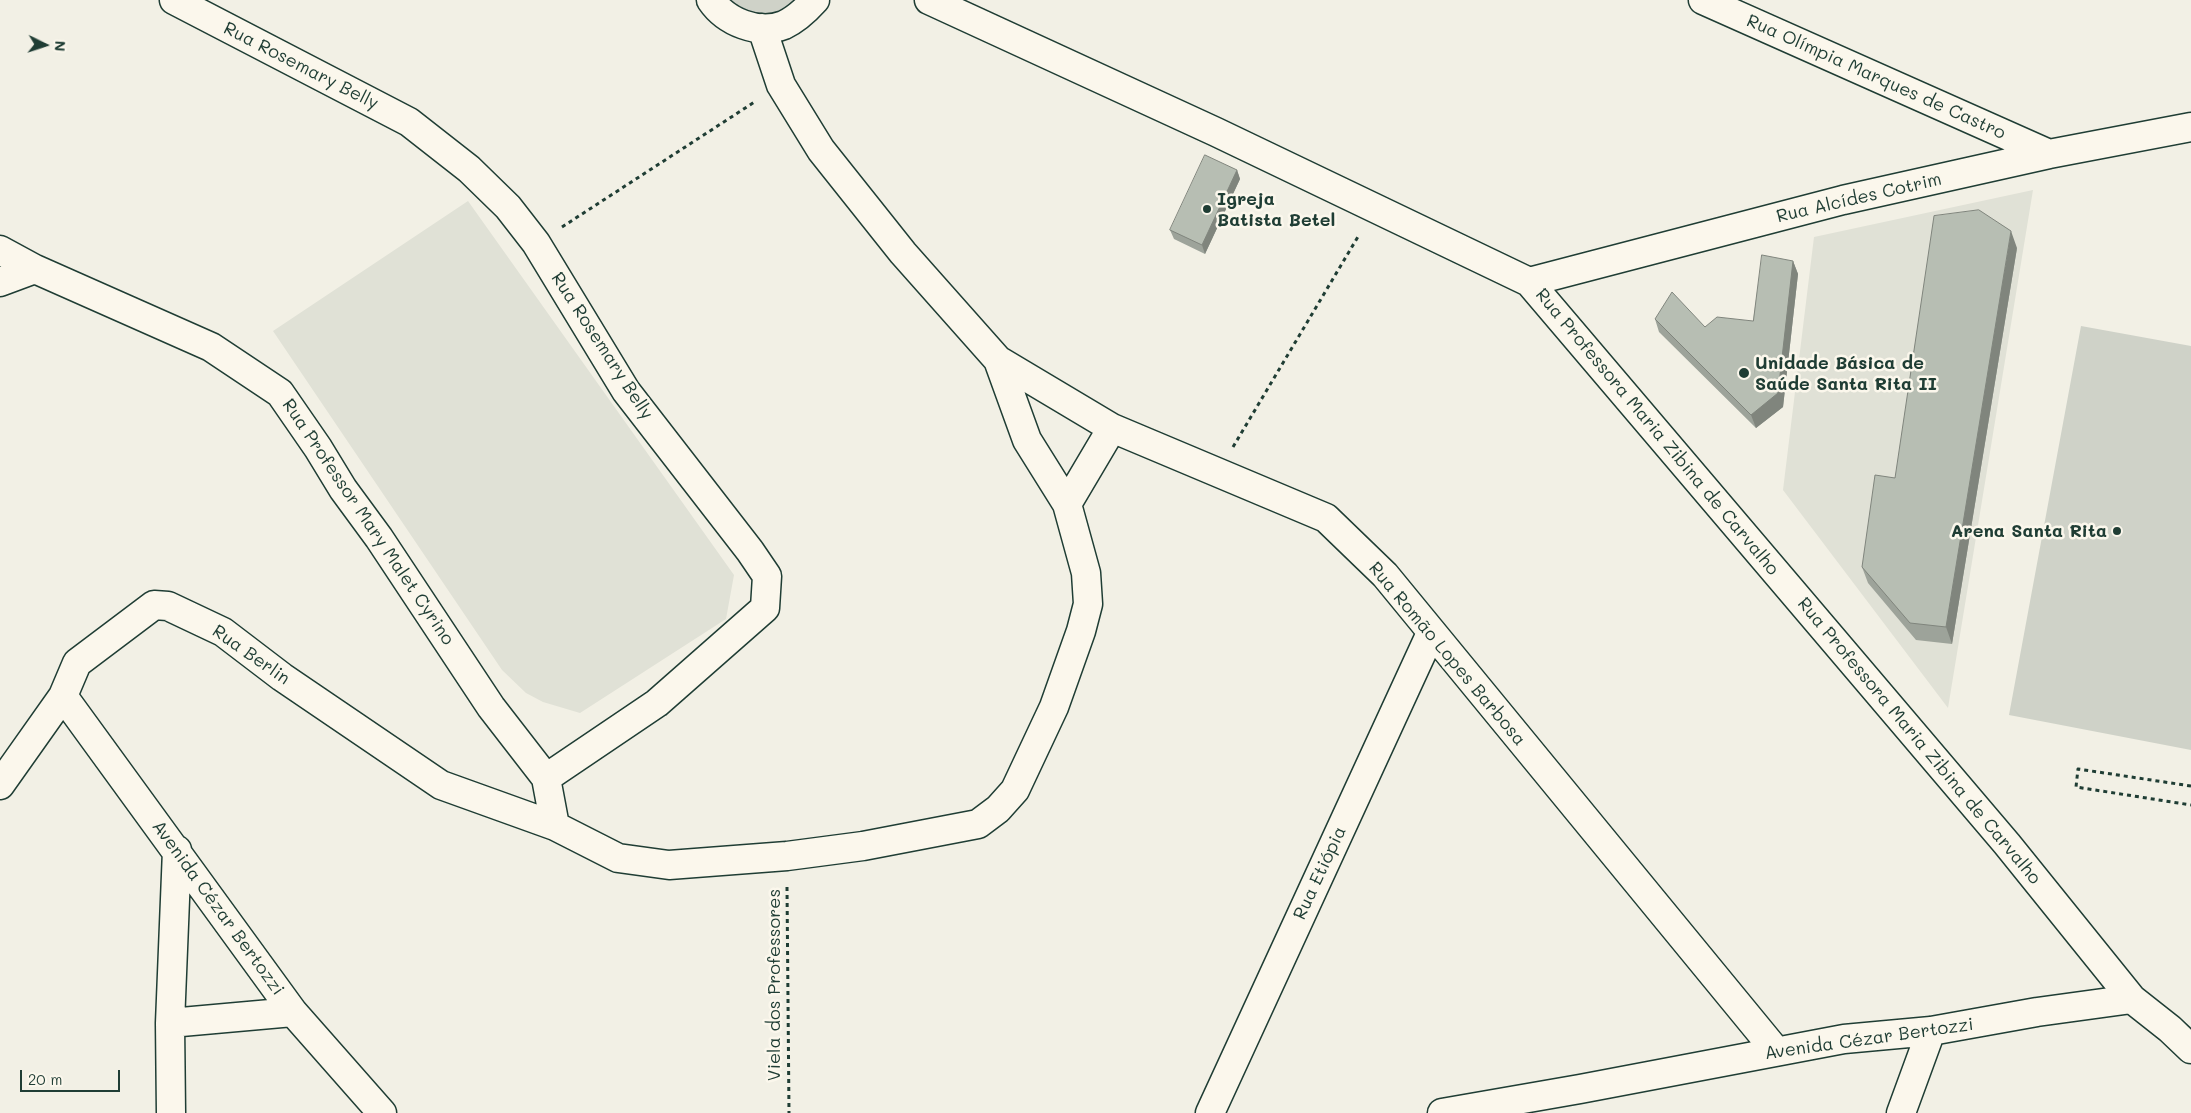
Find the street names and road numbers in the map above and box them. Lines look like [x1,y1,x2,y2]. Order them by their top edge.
street label: Rua Olímpia Marques de Castro [1743,10,2009,144]
street label: Rua Rosemary Belly [220,18,382,114]
street label: Rua Alcídes Cotrim [1774,168,1944,228]
street label: Rua Rosemary Belly [546,268,658,424]
street label: Rua Professora Maria Zibina de Carvalho [1531,284,1783,580]
street label: Rua Professor Mary Malet Cyrino [277,395,459,649]
street label: Rua Romão Lopes Barbosa [1364,558,1530,750]
street label: Rua Professora Maria Zibina de Carvalho [1793,593,2045,889]
street label: Rua Berlin [208,620,294,690]
street label: Avenida Cézar Bertozzi [147,816,289,1000]
street label: Rua Etiópia [1289,823,1351,923]
street label: Viela dos Professores [763,889,785,1081]
street label: Avenida Cézar Bertozzi [1763,1014,1975,1064]

